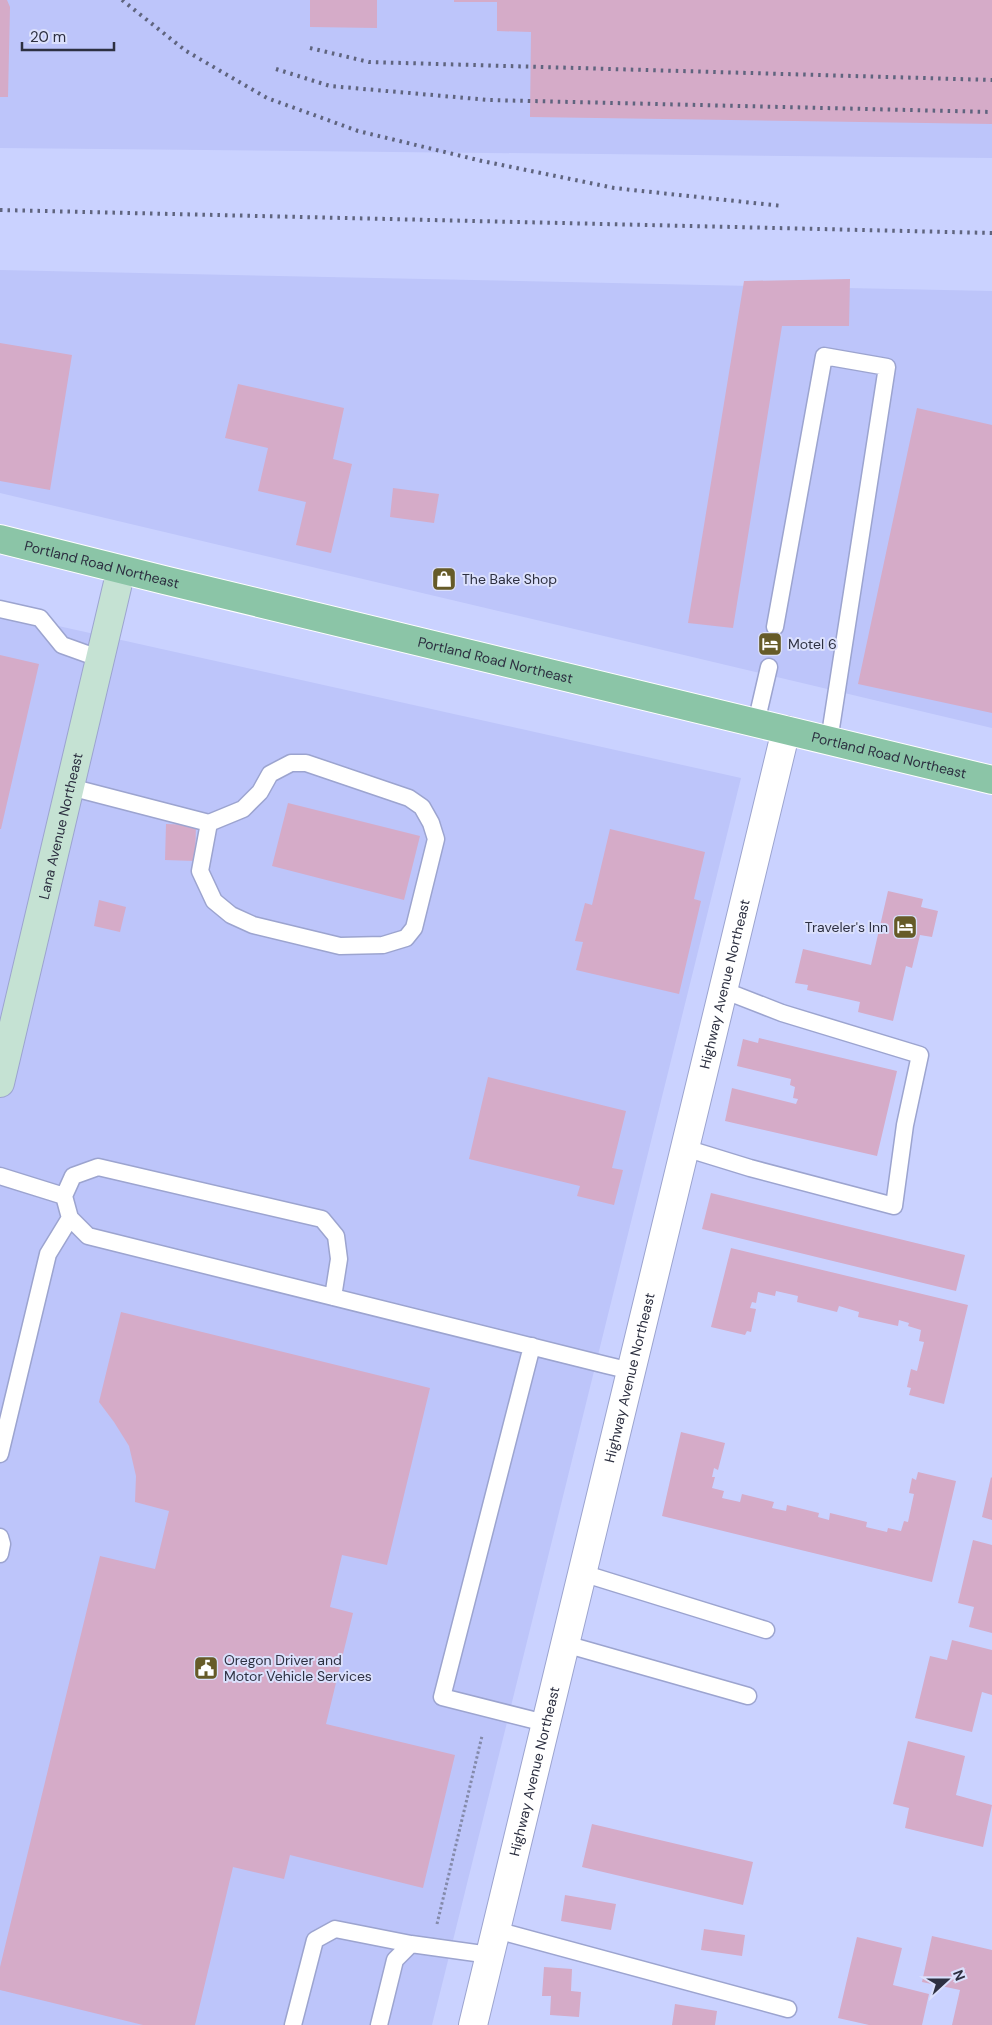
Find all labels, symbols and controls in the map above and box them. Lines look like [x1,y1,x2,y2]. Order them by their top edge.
scale bar [22,20,115,52]
text: 20 m [30,27,66,47]
street label: Portland Road Northeast [23,536,181,592]
shop icon: The Bake Shop [431,566,457,592]
place label: The Bake Shop [462,570,557,588]
hotel icon: Motel 6 [757,631,783,657]
street label: Portland Road Northeast [416,633,575,687]
place label: Motel 6 [788,635,837,653]
street label: Portland Road Northeast [810,728,968,783]
street label: Lana Avenue Northeast [35,751,87,901]
street label: Highway Avenue Northeast [695,897,754,1071]
hotel icon: Traveler's Inn [892,914,918,940]
place label: Traveler's Inn [805,918,888,936]
street label: Highway Avenue Northeast [600,1291,659,1464]
place label: Oregon Driver and Motor Vehicle Services [224,1651,372,1685]
public building icon: Oregon Driver and Motor Vehicle Services [193,1655,219,1681]
street label: Highway Avenue Northeast [505,1685,564,1858]
north arrow [922,1955,972,2005]
text: N [949,1967,969,1983]

